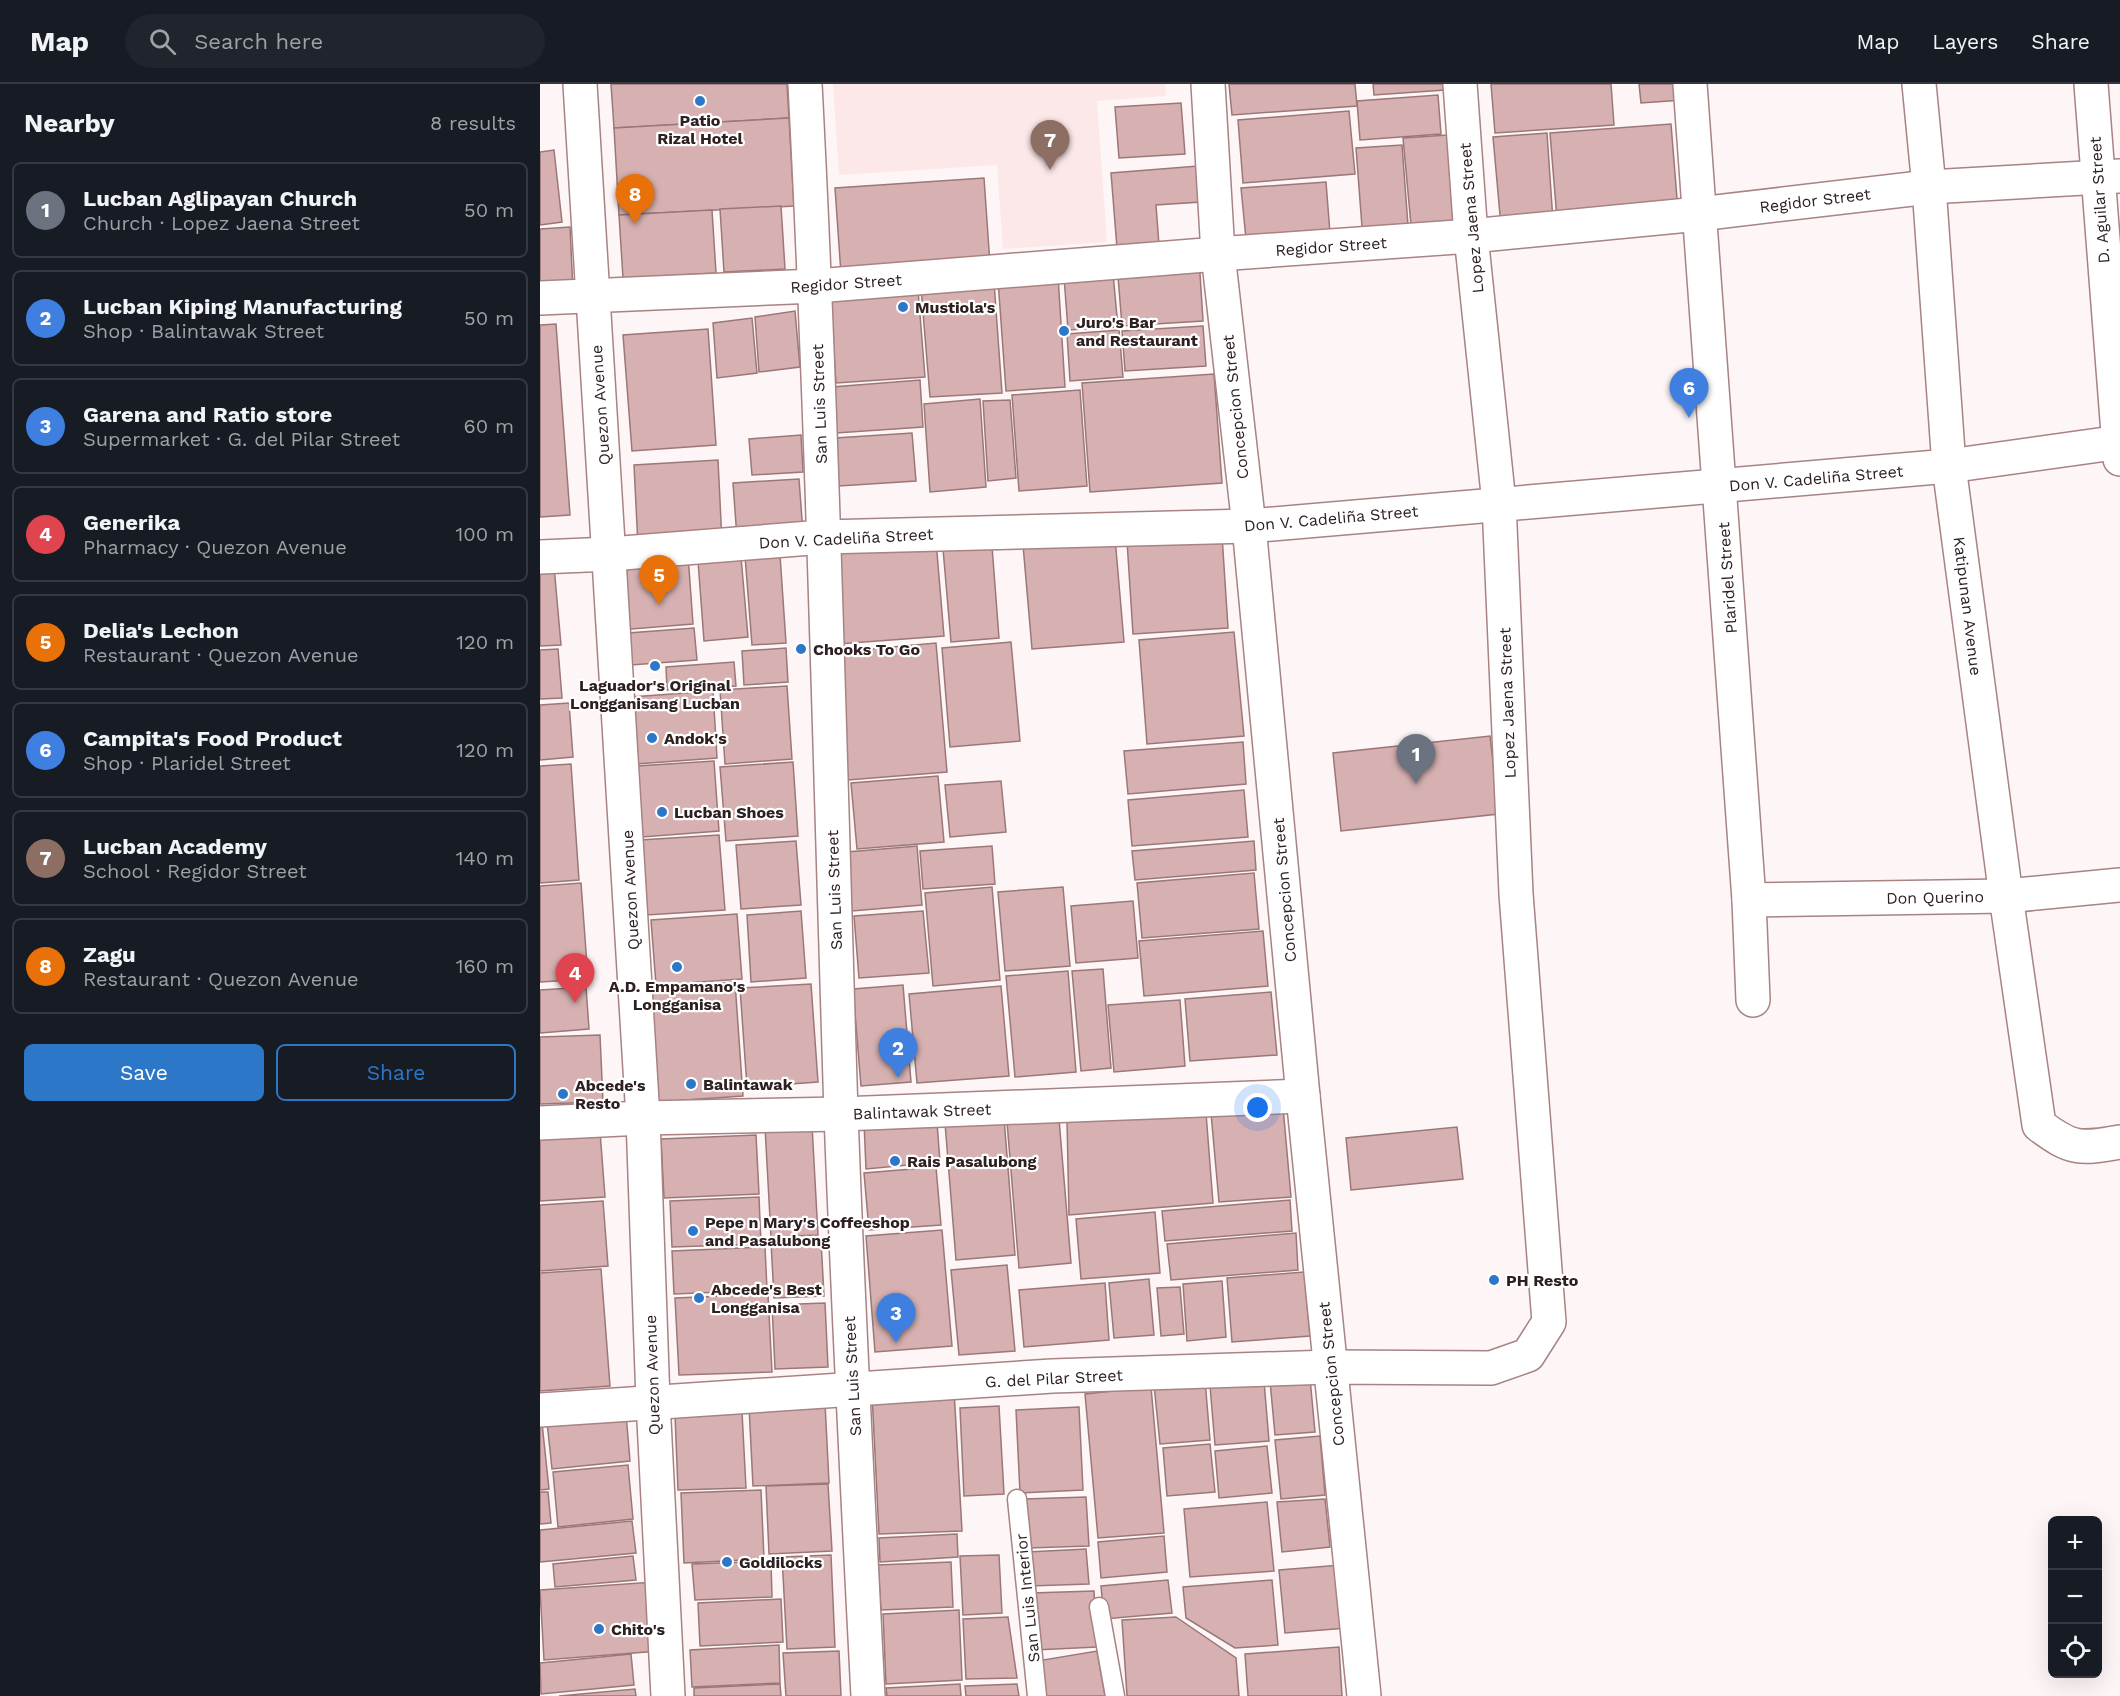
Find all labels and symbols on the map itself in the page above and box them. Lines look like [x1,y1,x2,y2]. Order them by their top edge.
marker: Patio Rizal Hotel [693,94,707,108]
place label: Patio Rizal Hotel [657,111,744,148]
pin: 7 [1030,120,1070,170]
street label: D. Aguilar Street [2086,136,2113,264]
street label: Lopez Jaena Street [1455,142,1488,294]
pin: 8 [616,174,655,224]
street label: Regidor Street [1758,184,1872,217]
street label: Regidor Street [1275,233,1388,260]
street label: Regidor Street [790,270,903,297]
place label: Mustiola's [915,298,996,317]
marker: Mustiola's [896,300,910,314]
place label: Juro's Bar and Restaurant [1076,313,1198,350]
marker: Juro's Bar and Restaurant [1057,324,1071,338]
street label: Concepcion Street [1218,334,1253,480]
street label: San Luis Street [808,343,831,464]
street label: Quezon Avenue [587,344,614,466]
pin: 6 [1670,368,1708,418]
street label: Don V. Cadeliña Street [1728,461,1904,496]
street label: Don V. Cadeliña Street [1243,501,1419,536]
street label: Plaridel Street [1714,521,1741,634]
street label: Don V. Cadeliña Street [758,524,934,553]
street label: Katipunan Avenue [1950,535,1985,677]
pin: 5 [640,556,678,605]
street label: Lopez Jaena Street [1495,627,1520,779]
place label: Chooks To Go [813,640,920,659]
marker: Chooks To Go [794,642,808,656]
marker: Laguador's Original Longganisang Lucban [648,659,662,673]
place label: Laguador's Original Longganisang Lucban [570,676,740,713]
place label: Andok's [664,729,727,748]
marker: Andok's [645,731,659,745]
pin: 1 [1396,734,1436,784]
place label: Lucban Shoes [674,803,784,822]
marker: Lucban Shoes [655,805,669,819]
street label: Concepcion Street [1269,817,1300,963]
street label: Quezon Avenue [618,829,643,951]
street label: San Luis Street [823,829,846,950]
street label: Don Querino [1886,887,1984,908]
pin: 4 [555,954,594,1003]
marker: A.D. Empamano's Longganisa [670,960,684,974]
place label: A.D. Empamano's Longganisa [609,977,746,1014]
pin: 2 [878,1028,918,1078]
place label: Balintawak [703,1075,793,1094]
place label: Abcede's Resto [575,1076,646,1113]
marker: Balintawak [684,1077,698,1091]
marker: Abcede's Resto [556,1087,570,1101]
your location [1243,1093,1272,1122]
street label: Balintawak Street [852,1100,992,1123]
place label: Rais Pasalubong [907,1152,1036,1171]
marker: Rais Pasalubong [888,1154,902,1168]
place label: Pepe n Mary's Coffeeshop and Pasalubong [705,1213,910,1250]
marker: Pepe n Mary's Coffeeshop and Pasalubong [686,1224,700,1238]
place label: PH Resto [1506,1271,1579,1290]
marker: PH Resto [1487,1273,1501,1287]
place label: Abcede's Best Longganisa [711,1280,822,1317]
marker: Abcede's Best Longganisa [692,1291,706,1305]
pin: 3 [876,1294,916,1343]
street label: Concepcion Street [1314,1301,1349,1447]
street label: Quezon Avenue [641,1314,664,1435]
street label: San Luis Street [840,1315,865,1436]
street label: G. del Pilar Street [985,1365,1124,1392]
street label: San Luis Interior [1011,1532,1044,1663]
place label: Goldilocks [739,1553,823,1572]
marker: Goldilocks [720,1555,734,1569]
place label: Chito's [611,1620,666,1639]
marker: Chito's [592,1622,606,1636]

